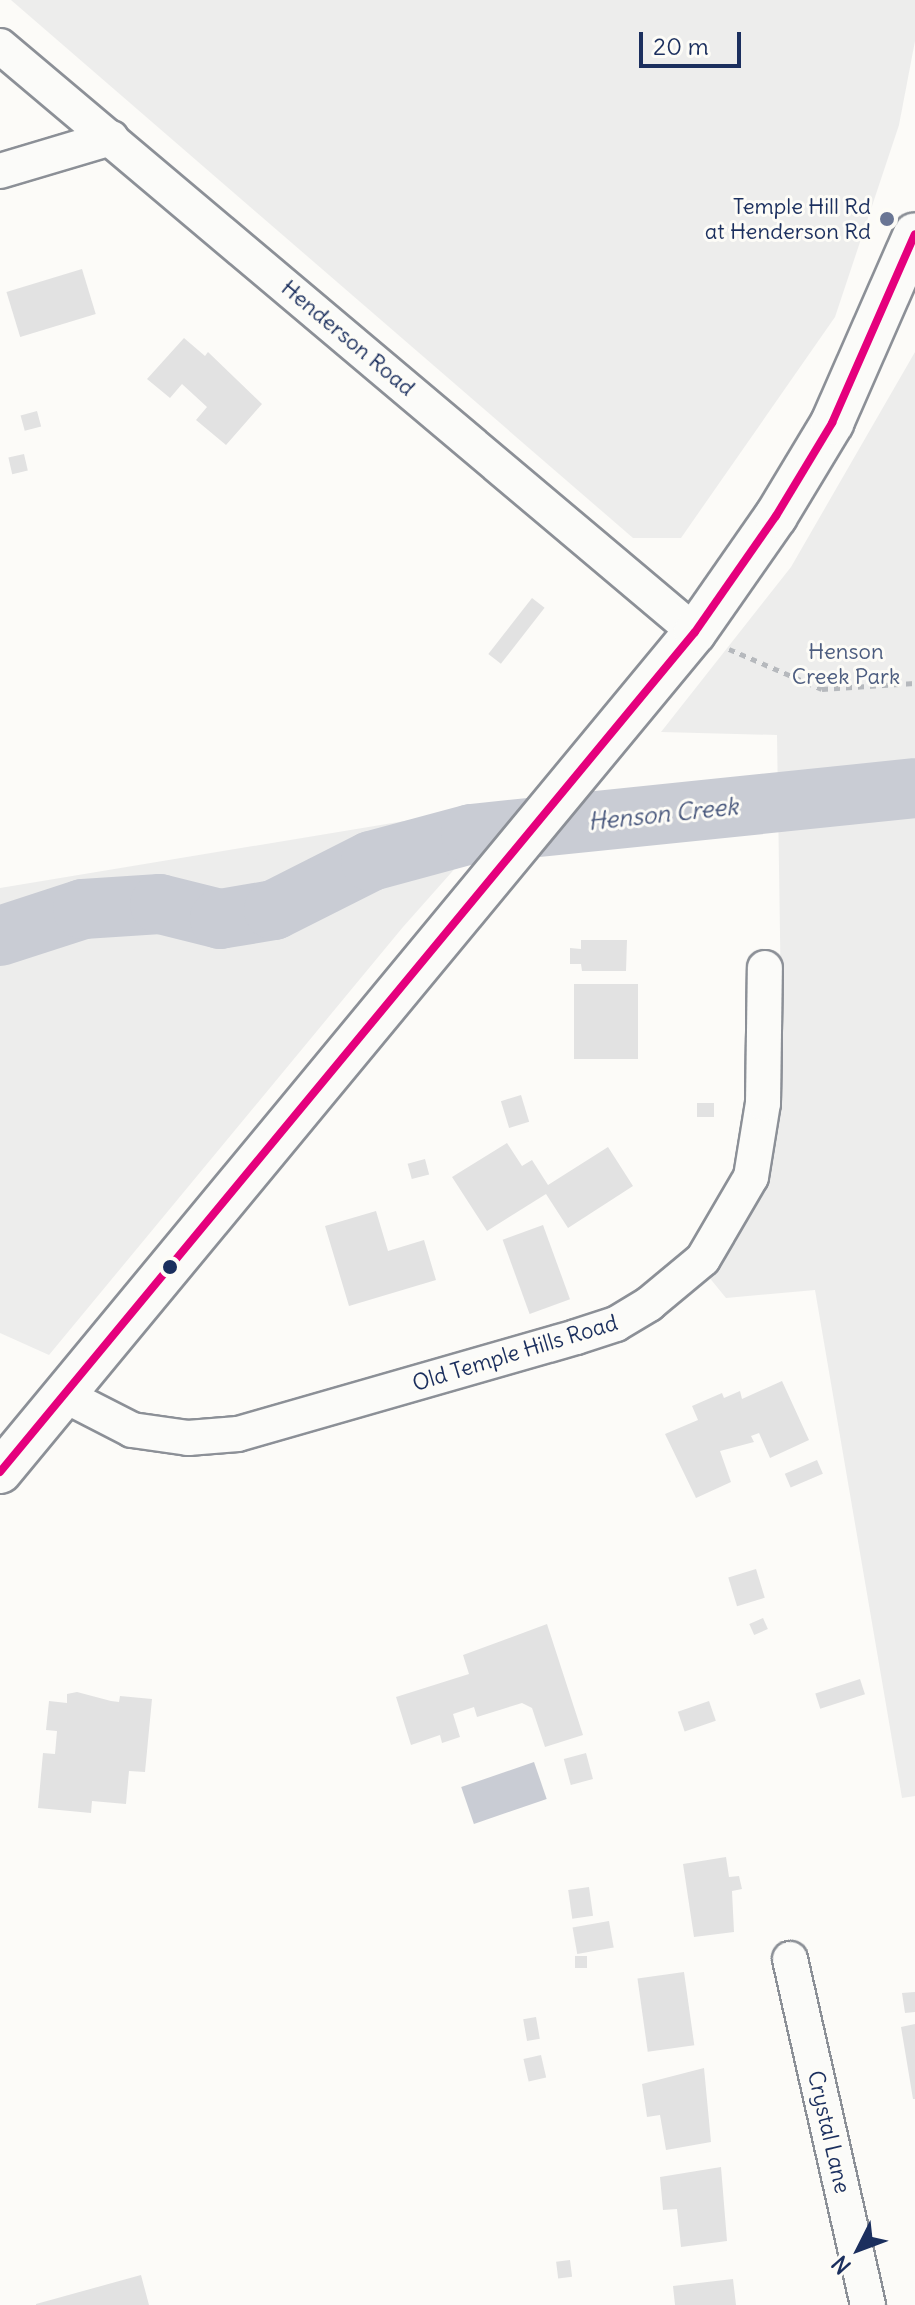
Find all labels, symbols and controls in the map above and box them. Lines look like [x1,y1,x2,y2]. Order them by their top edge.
scale bar [643,16,745,66]
text: 20 m [653,31,709,61]
place label: Temple Hill Rd at Henderson Rd [705,193,871,244]
marker: Temple Hill Rd at Henderson Rd [878,210,896,228]
street label: Henderson Road [276,275,420,401]
park label: Henson Creek Park [792,638,900,690]
water label: Henson Creek [587,792,739,836]
unlabelled marker [162,1259,178,1275]
street label: Old Temple Hills Road [409,1309,621,1397]
street label: Crystal Lane [802,2068,856,2196]
north arrow [819,2209,899,2289]
text: N [826,2250,857,2280]

